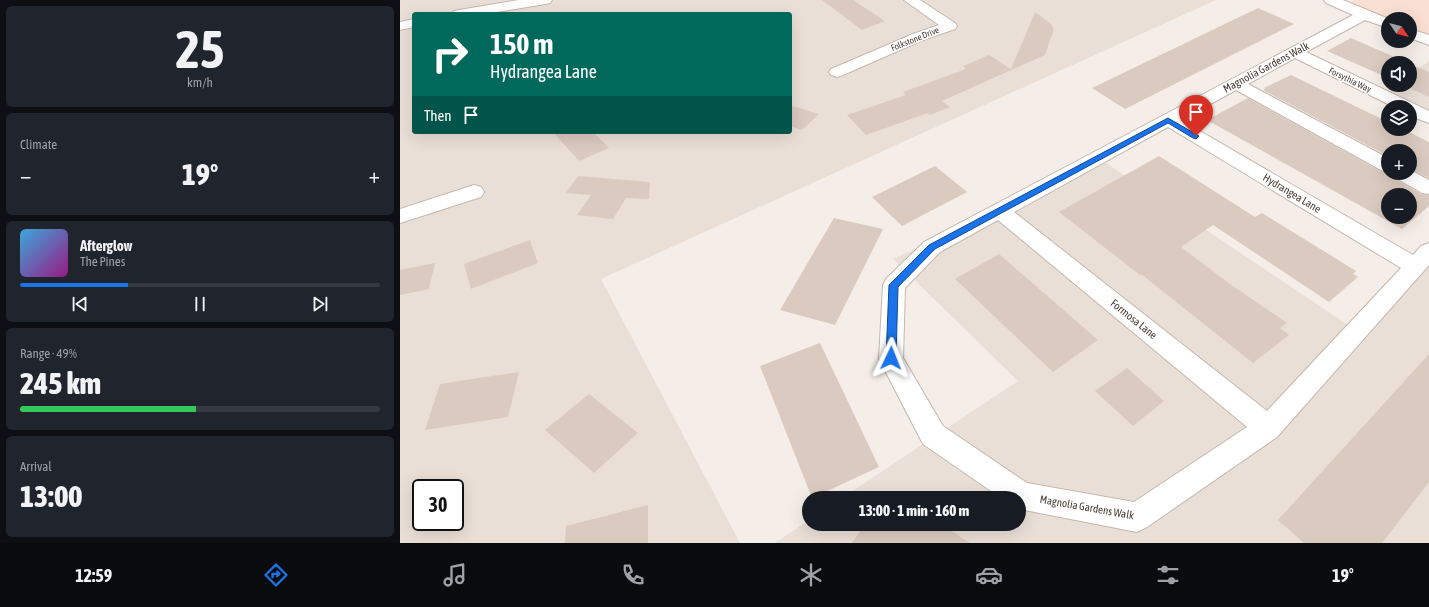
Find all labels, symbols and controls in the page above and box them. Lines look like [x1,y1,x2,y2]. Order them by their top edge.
north arrow [1381,12,1417,48]
map controls [1381,12,1417,224]
text: 25 [176,19,224,79]
street label: Folkstone Drive [889,25,941,53]
icon: right [424,28,476,80]
text: 150 m [490,28,553,60]
street label: Magnolia Gardens Walk [1221,39,1311,95]
button: sound [1381,56,1417,92]
text: Hydrangea Lane [490,61,597,82]
street label: Forsythia Way [1327,65,1373,95]
text: km/h [187,75,213,90]
pin [1179,95,1213,136]
button: layers [1381,100,1417,136]
icon: arrive [1185,101,1207,123]
icon: arrive [460,104,482,126]
text: Then [424,107,452,124]
text: Climate [20,137,57,152]
button: + [1381,144,1417,180]
text: 19° [182,157,218,191]
text: − [20,162,31,188]
text: + [369,162,380,188]
street label: Hydrangea Lane [1261,171,1323,215]
button: − [1381,188,1417,224]
text: Afterglow [80,237,133,254]
text: The Pines [80,254,125,269]
icon: previous [69,293,91,315]
icon: pause [189,293,211,315]
icon: next [309,293,331,315]
street label: Formosa Lane [1108,297,1160,341]
position arrow [870,337,912,379]
text: Range · 49% [20,346,77,361]
text: 245 km [20,366,101,400]
text: Arrival [20,459,52,474]
text: 13:00 [20,479,82,513]
speed limit sign: 30 [412,479,464,531]
street label: Magnolia Gardens Walk [1039,493,1135,521]
text: 13:00 · 1 min · 160 m [859,502,969,519]
icon: directions [262,561,290,589]
icon: music [441,561,469,589]
icon: phone [619,561,647,589]
icon: climate [797,561,825,589]
icon: car [975,561,1003,589]
icon: filters [1154,561,1182,589]
text: 12:59 [75,565,112,586]
text: 19° [1332,565,1354,586]

